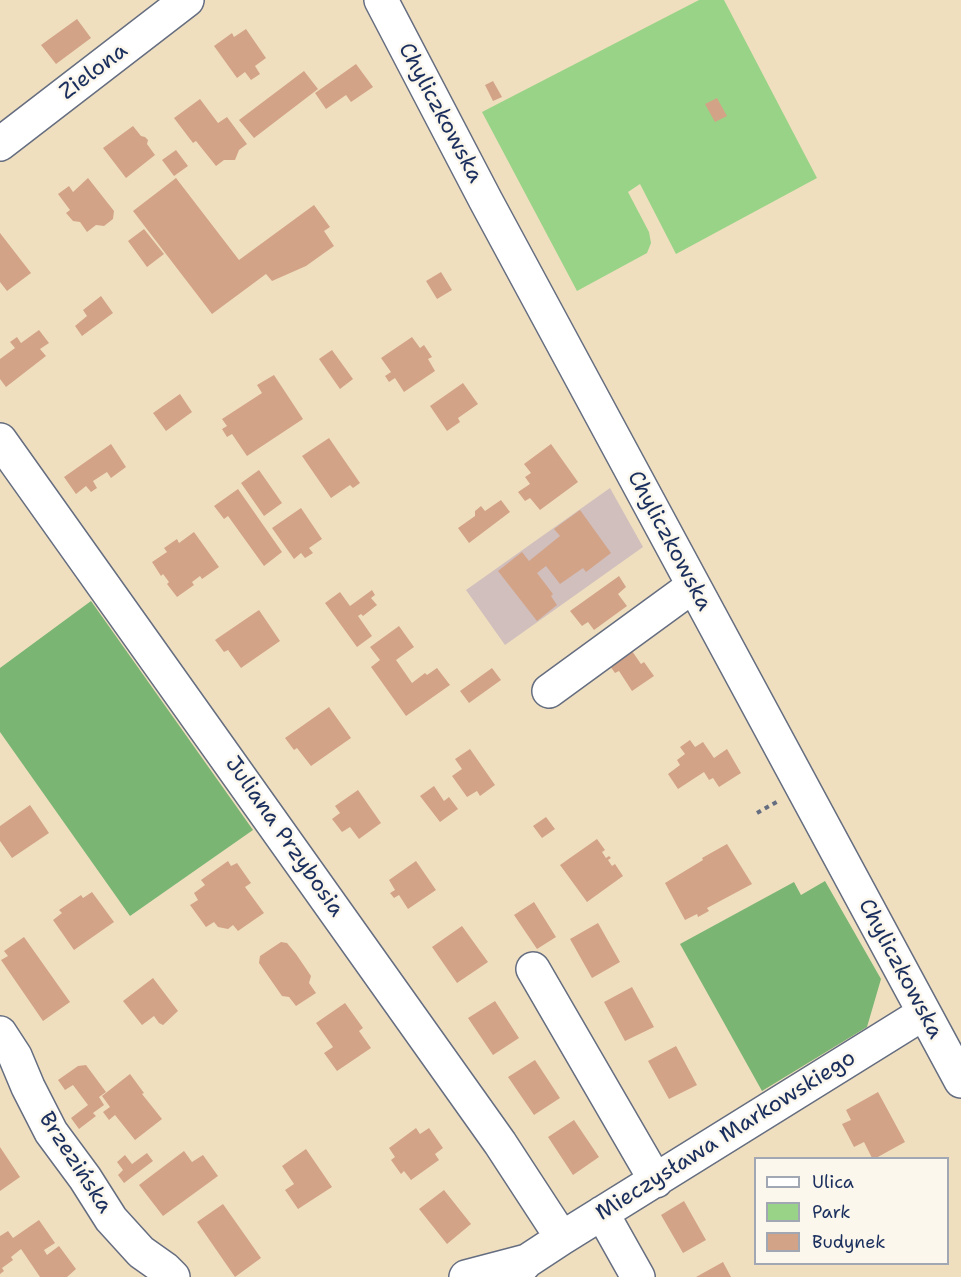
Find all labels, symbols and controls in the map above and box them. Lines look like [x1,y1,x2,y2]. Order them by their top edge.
street label: Zielona [55,38,133,106]
street label: Chyliczkowska [392,39,488,187]
street label: Chyliczkowska [621,467,717,615]
street label: Juliana Przybosia [219,752,349,922]
street label: Chyliczkowska [852,895,948,1043]
street label: Mieczysława Markowskiego [591,1045,861,1227]
street label: Brzezińska [33,1108,117,1218]
legend [754,1157,949,1265]
text: Ulica [812,1170,854,1194]
text: Park [812,1200,851,1224]
text: Budynek [812,1230,886,1254]

